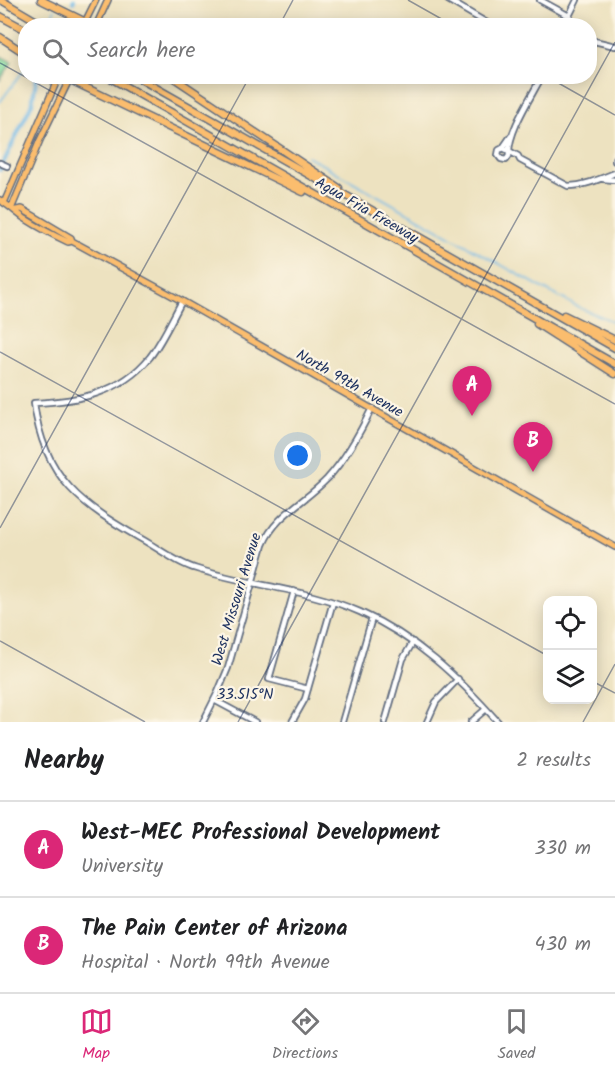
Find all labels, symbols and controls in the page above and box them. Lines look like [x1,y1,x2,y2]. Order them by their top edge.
search box [18,18,597,84]
text: Search here [87,34,195,69]
icon: search [39,35,72,68]
street label: Agua Fria Freeway [310,171,424,251]
street label: North 99th Avenue [291,343,408,424]
pin: A [452,366,492,416]
pin: B [514,422,552,472]
your location [283,441,312,470]
street label: West Missouri Avenue [205,530,269,669]
map controls [543,596,597,704]
button: locate [543,596,597,650]
button: layers [543,650,597,704]
text: 33.515°N [217,683,273,707]
text: Nearby [24,740,104,782]
text: 2 results [516,745,591,777]
text: West-MEC Professional Development [81,816,440,851]
text: A [37,833,50,865]
text: 330 m [534,833,591,865]
text: University [81,851,163,883]
text: The Pain Center of Arizona [81,912,347,947]
text: B [37,929,50,961]
text: 430 m [535,929,591,961]
text: Hospital · North 99th Avenue [81,947,330,979]
tab: Map [80,1005,113,1066]
tab: Directions [272,1005,338,1066]
tab: Saved [497,1005,535,1066]

